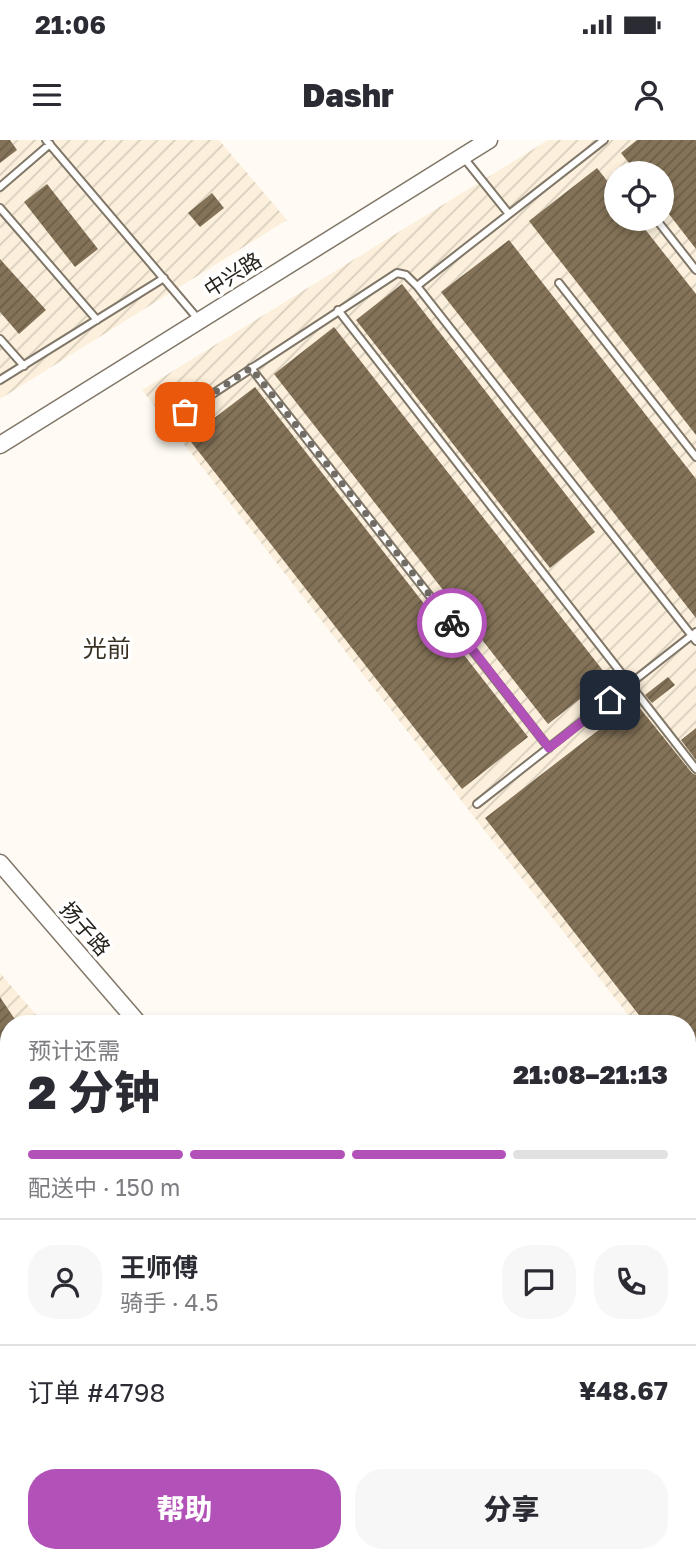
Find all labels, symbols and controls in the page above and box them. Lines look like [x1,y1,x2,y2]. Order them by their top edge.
text: 21:06 [35,9,106,40]
icon: menu [28,76,66,114]
text: Dashr [302,76,394,114]
icon: person [630,76,668,114]
map controls [604,161,674,231]
button: locate [604,161,674,231]
street label: 中兴路 [199,246,266,302]
pin [155,382,215,442]
icon: bag [166,393,204,431]
courier [417,588,487,658]
icon: bike [433,604,471,642]
district label: 光前 [83,633,131,662]
pin [580,670,640,730]
icon: home [591,681,629,719]
street label: 扬子路 [55,896,116,961]
text: 预计还需 [28,1036,120,1064]
text: 21:08–21:13 [513,1059,668,1090]
text: 2 分钟 [28,1064,160,1119]
text: 配送中 · 150 m [28,1173,180,1201]
button: person [28,1245,102,1319]
button: chat [502,1245,576,1319]
button: phone [594,1245,668,1319]
text: 王师傅 [120,1252,198,1283]
text: 骑手 · 4.5 [120,1288,219,1316]
text: ¥48.67 [579,1375,668,1406]
text: 订单 #4798 [28,1377,165,1408]
button: 帮助 [28,1469,341,1549]
button: 分享 [355,1469,668,1549]

